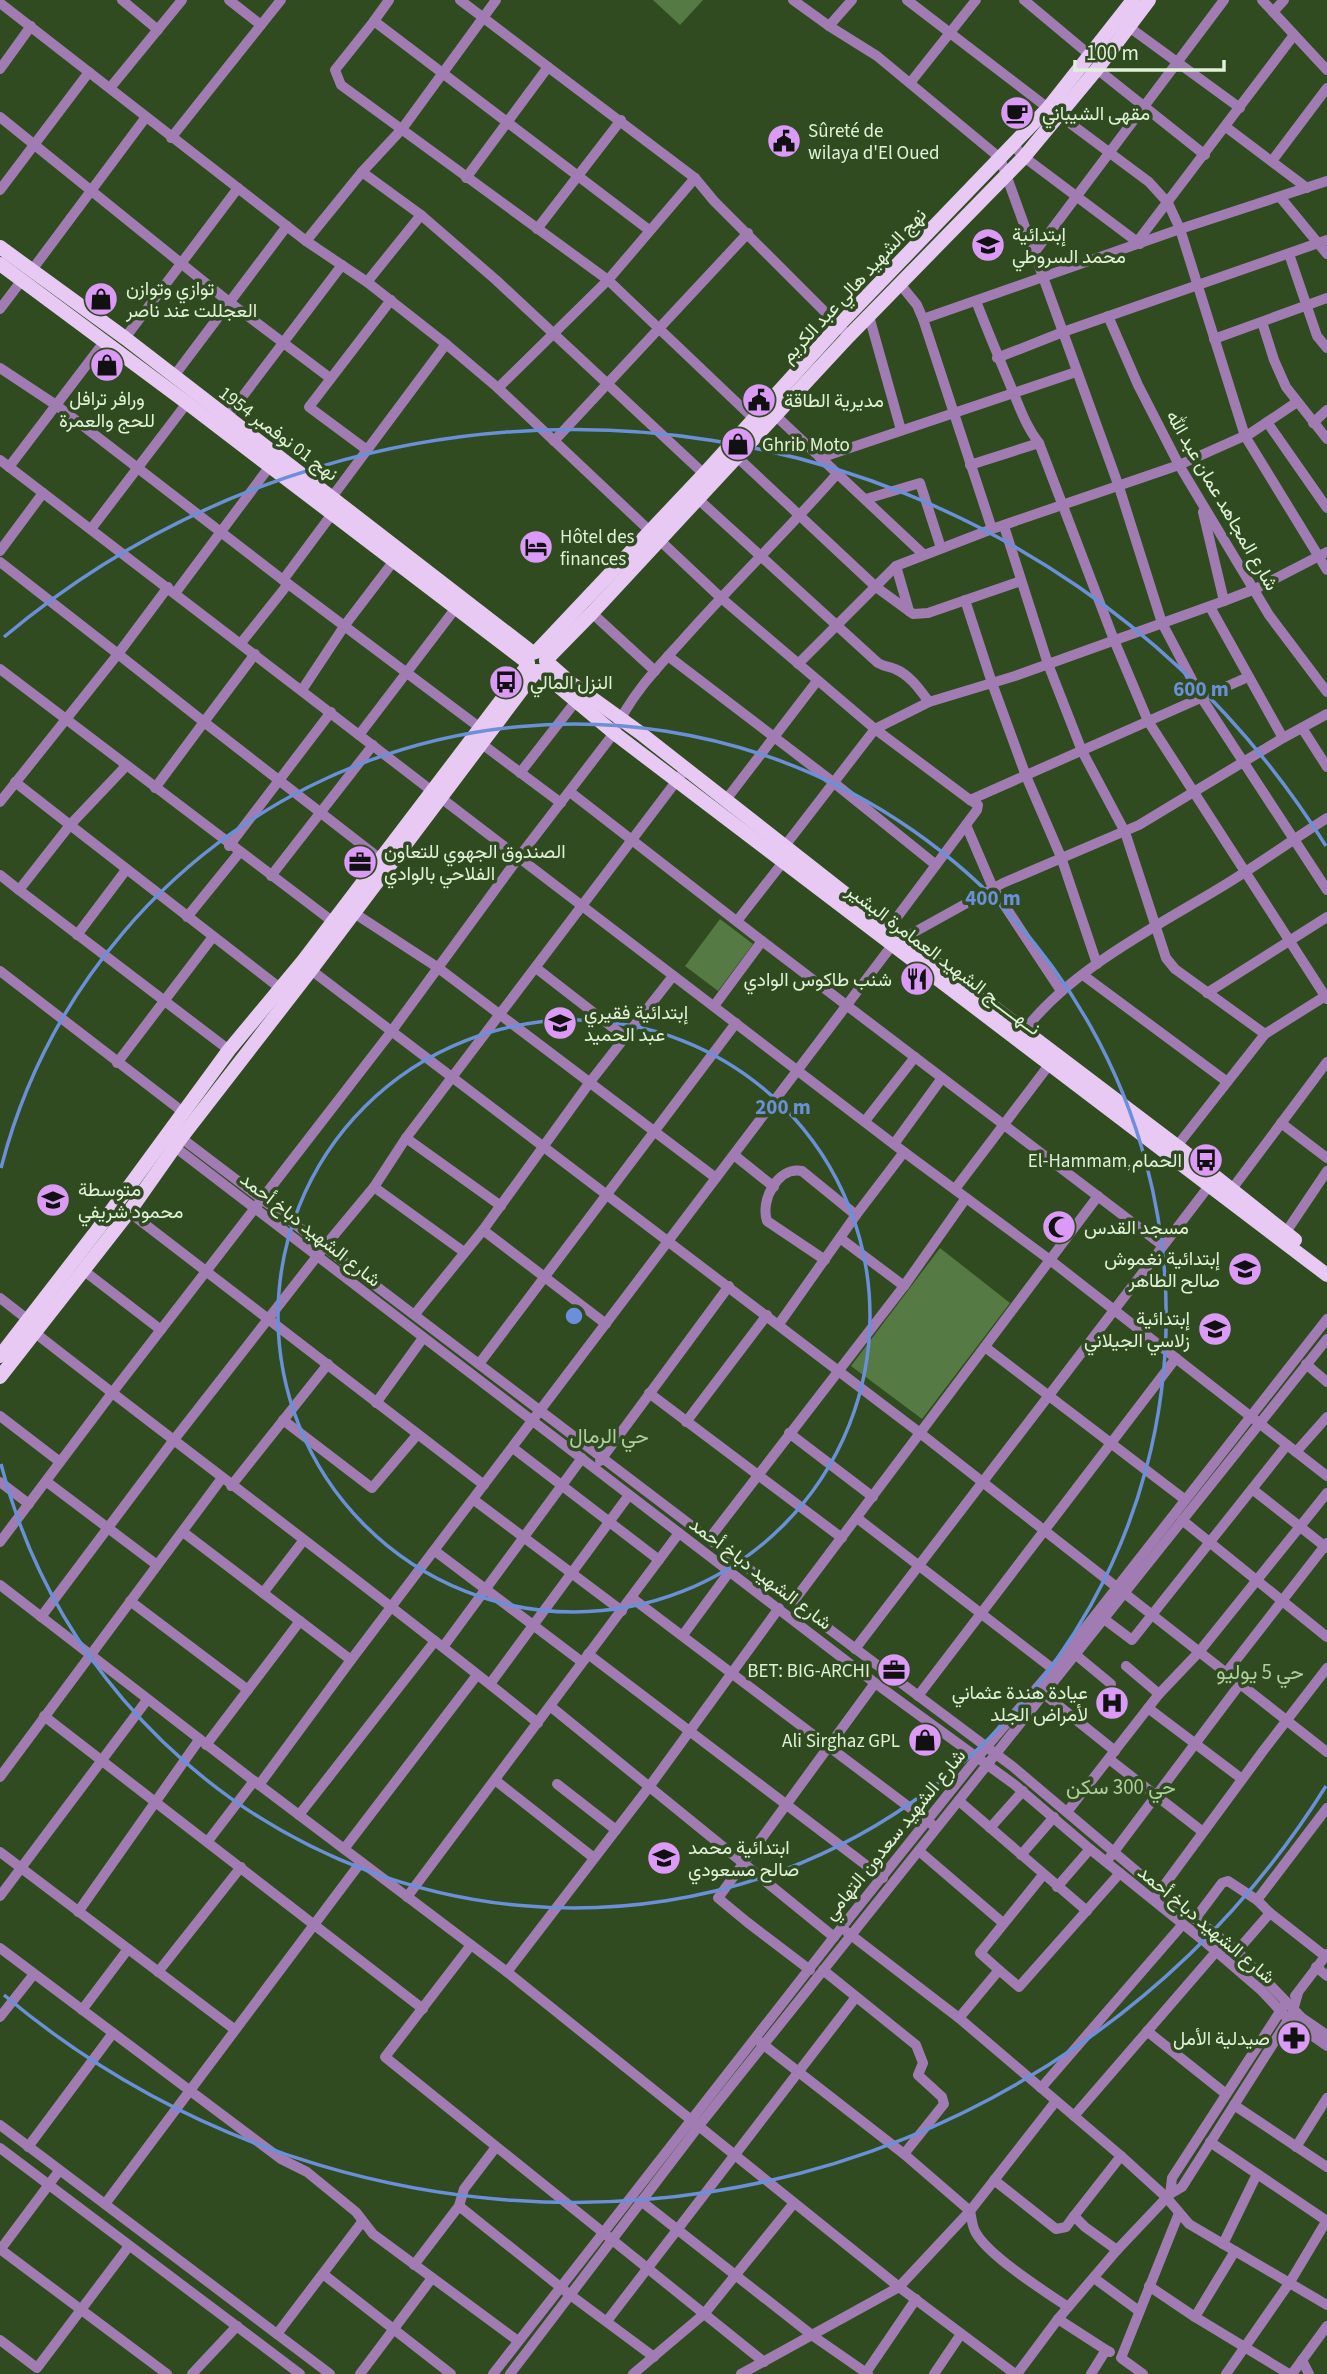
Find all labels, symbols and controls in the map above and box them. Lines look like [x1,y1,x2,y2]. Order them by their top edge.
scale bar [1075,28,1224,72]
text: 100 m [1086,38,1139,68]
cafe icon: مقهى الشيباني [998,94,1036,132]
place label: مقهى الشيباني [1042,101,1150,129]
place label: Sûreté de wilaya d'El Oued [808,118,939,167]
public building icon: Sûreté de wilaya d'El Oued [765,122,803,160]
street label: نهج الشهيد هالي عبد الكريم [775,203,934,370]
place label: إبتدائية محمد السروطي [1012,222,1126,272]
school or university icon: إبتدائية محمد السروطي [969,226,1007,264]
place label: توازي وتوازن العجللت عند ناصر [125,276,257,325]
shop icon: توازي وتوازن العجللت عند ناصر [82,280,120,318]
shop icon: ورافر ترافل للحج والعمرة [88,346,126,384]
street label: نهج 01 نوفمبر 1954 [213,380,343,488]
public building icon: مديرية الطاقة [740,381,778,419]
place label: ورافر ترافل للحج والعمرة [59,386,155,435]
place label: مديرية الطاقة [784,388,884,415]
street label: شارع المجاهد عمان عبد الله [1159,405,1285,596]
shop icon: Ghrib Moto [719,425,757,463]
place label: Ghrib Moto [762,432,850,459]
place label: Hôtel des finances [560,524,635,573]
hotel icon: Hôtel des finances [517,528,555,566]
bus stop icon: النزل المالي [487,663,525,701]
place label: النزل المالي [530,670,613,698]
text: 600 m [1173,674,1229,704]
place label: الصندوق الجهوي للتعاون الفلاحي بالوادي [384,839,566,889]
office icon: الصندوق الجهوي للتعاون الفلاحي بالوادي [341,843,379,881]
street label: نــهـــــج الشهيد العمامرة البشير [839,877,1046,1042]
text: 400 m [965,883,1021,913]
restaurant icon: شنب طاكوس الوادي [898,960,936,998]
place label: شنب طاكوس الوادي [743,967,892,995]
place label: إبتدائية فقيري عبد الحميد [584,1000,688,1049]
school or university icon: إبتدائية فقيري عبد الحميد [541,1004,579,1042]
text: 200 m [755,1092,811,1122]
bus stop icon: El-Hammam,الحمام [1187,1141,1225,1179]
place label: El-Hammam,الحمام [1028,1148,1182,1175]
street label: شارع الشهيد دباخ أحمد [234,1166,386,1294]
place label: متوسطة محمود شريفي [78,1177,183,1227]
school or university icon: متوسطة محمود شريفي [34,1181,72,1219]
mosque icon: مسجد القدس [1040,1208,1078,1246]
place label: مسجد القدس [1084,1215,1189,1242]
place label: إبتدائية نغموش صالح الطاهر [1104,1246,1220,1295]
school or university icon: إبتدائية نغموش صالح الطاهر [1226,1250,1264,1288]
centre of rings [562,1304,586,1328]
place label: إبتدائية زلاسي الجيلاني [1084,1306,1190,1356]
school or university icon: إبتدائية زلاسي الجيلاني [1196,1310,1234,1348]
district label: حي الرمال [569,1421,649,1453]
street label: شارع الشهيد دباخ أحمد [683,1512,837,1637]
office icon: BET: BIG-ARCHI [875,1651,913,1689]
district label: حي 5 يوليو [1216,1657,1304,1689]
place label: BET: BIG-ARCHI [747,1658,870,1685]
place label: عيادة هندة عثماني لأمراض الجلد [952,1680,1088,1729]
hospital icon: عيادة هندة عثماني لأمراض الجلد [1093,1684,1131,1722]
shop icon: Ali Sirghaz GPL [906,1721,944,1759]
place label: Ali Sirghaz GPL [782,1728,900,1755]
street label: شارع الشهيد سعدون التهامي [818,1744,974,1927]
district label: حي 300 سكن [1066,1772,1176,1804]
place label: ابتدائية محمد صالح مسعودي [688,1835,799,1885]
school or university icon: ابتدائية محمد صالح مسعودي [645,1839,683,1877]
street label: شارع الشهيد دباخ أحمد [1131,1859,1281,1991]
pharmacy icon: صيدلية الأمل [1275,2019,1313,2057]
place label: صيدلية الأمل [1173,2026,1270,2053]

